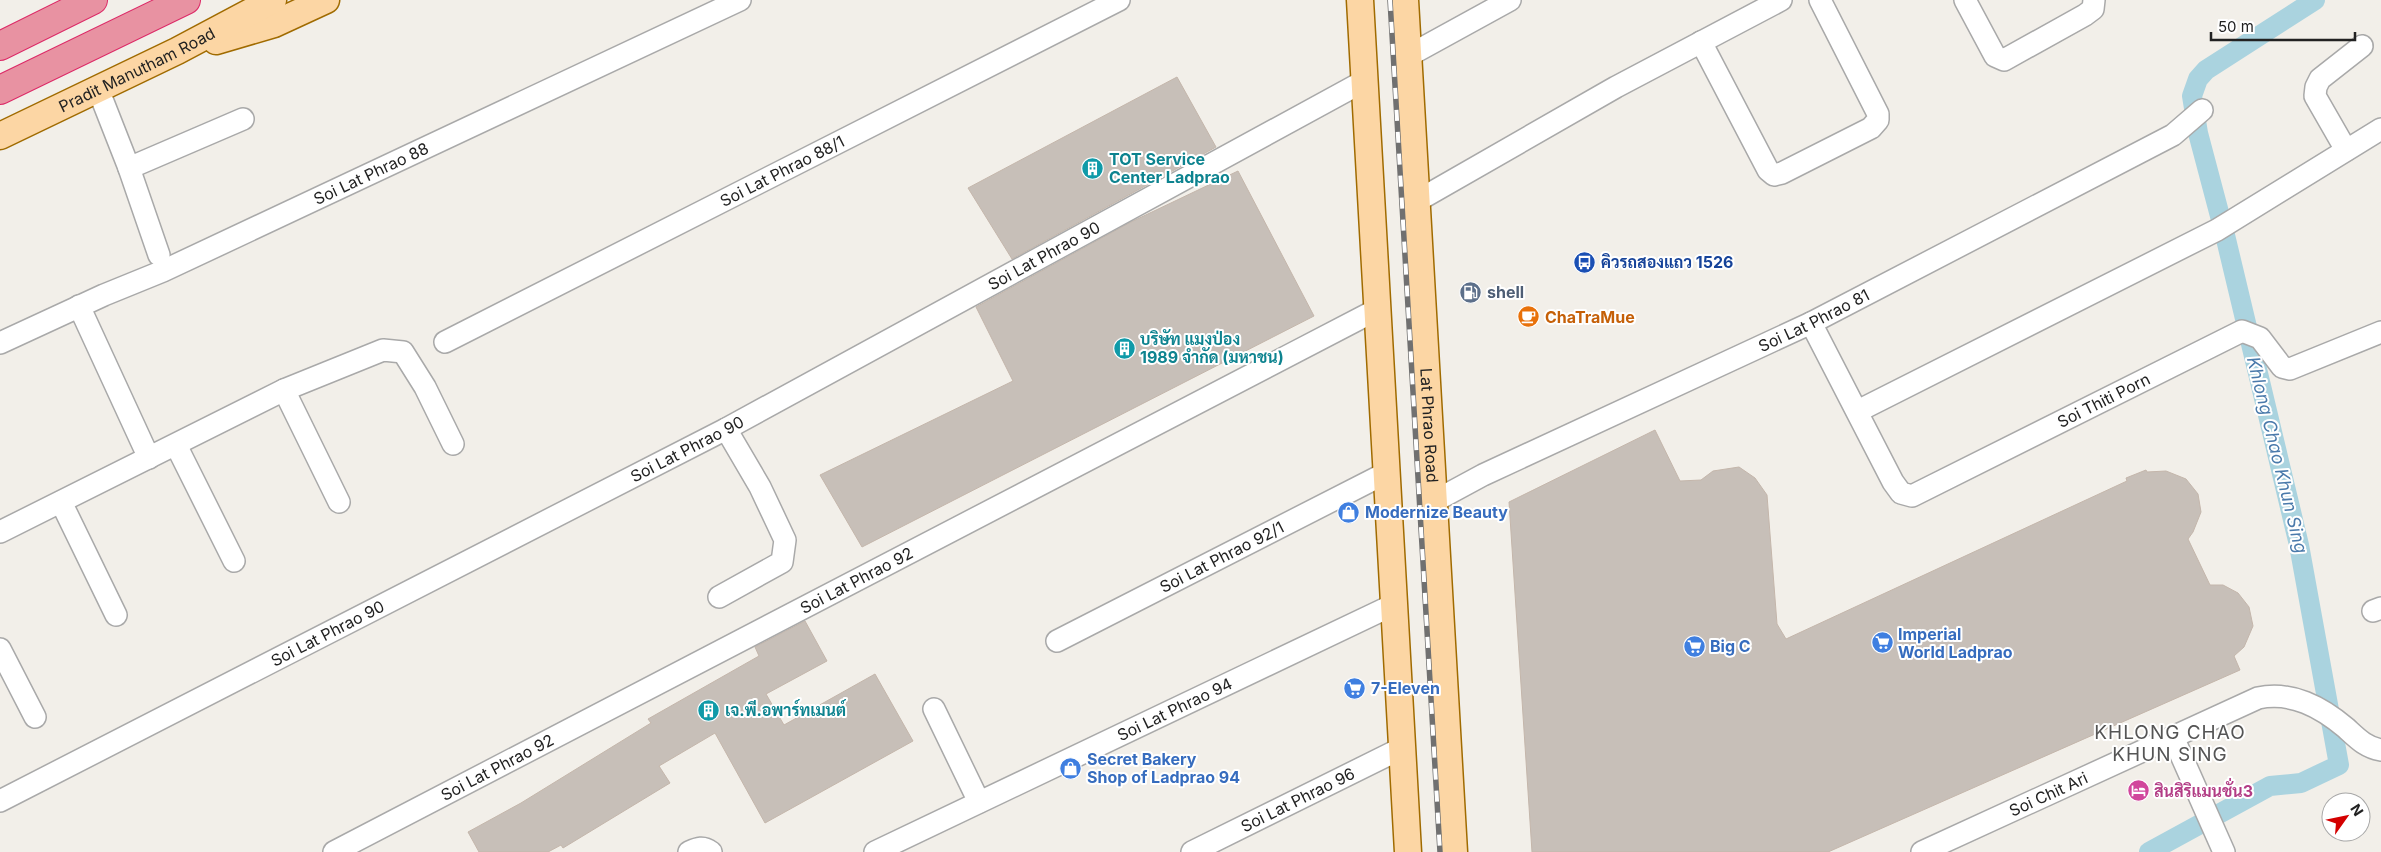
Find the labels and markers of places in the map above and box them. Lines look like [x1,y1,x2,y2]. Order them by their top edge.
place label: TOT Service Center Ladprao [1109,149,1230,187]
building icon: TOT Service Center Ladprao [1081,156,1105,180]
bus stop icon: คิวรถสองแถว 1526 [1573,250,1597,274]
place label: คิวรถสองแถว 1526 [1601,252,1733,272]
fuel station icon: shell [1459,280,1483,304]
place label: shell [1487,282,1524,302]
cafe icon: ChaTraMue [1517,305,1541,329]
place label: ChaTraMue [1545,307,1635,327]
place label: บริษัท แมงป่อง 1989 จำกัด (มหาชน) [1140,329,1284,367]
building icon: บริษัท แมงป่อง 1989 จำกัด (มหาชน) [1112,336,1136,360]
shop icon: Modernize Beauty [1337,500,1361,524]
place label: Modernize Beauty [1365,502,1508,522]
place label: Imperial World Ladprao [1898,624,2013,662]
supermarket icon: Imperial World Ladprao [1870,631,1894,655]
supermarket icon: Big C [1682,634,1706,658]
place label: Big C [1710,636,1751,656]
supermarket icon: 7-Eleven [1343,676,1367,700]
place label: 7-Eleven [1371,678,1440,698]
building icon: เจ.พี.อพาร์ทเมนต์ [697,698,721,722]
place label: เจ.พี.อพาร์ทเมนต์ [725,699,847,720]
place label: Secret Bakery Shop of Ladprao 94 [1087,749,1240,787]
shop icon: Secret Bakery Shop of Ladprao 94 [1059,756,1083,780]
place label: สินสิริแมนชั่น3 [2154,777,2253,801]
hotel icon: สินสิริแมนชั่น3 [2126,779,2150,803]

